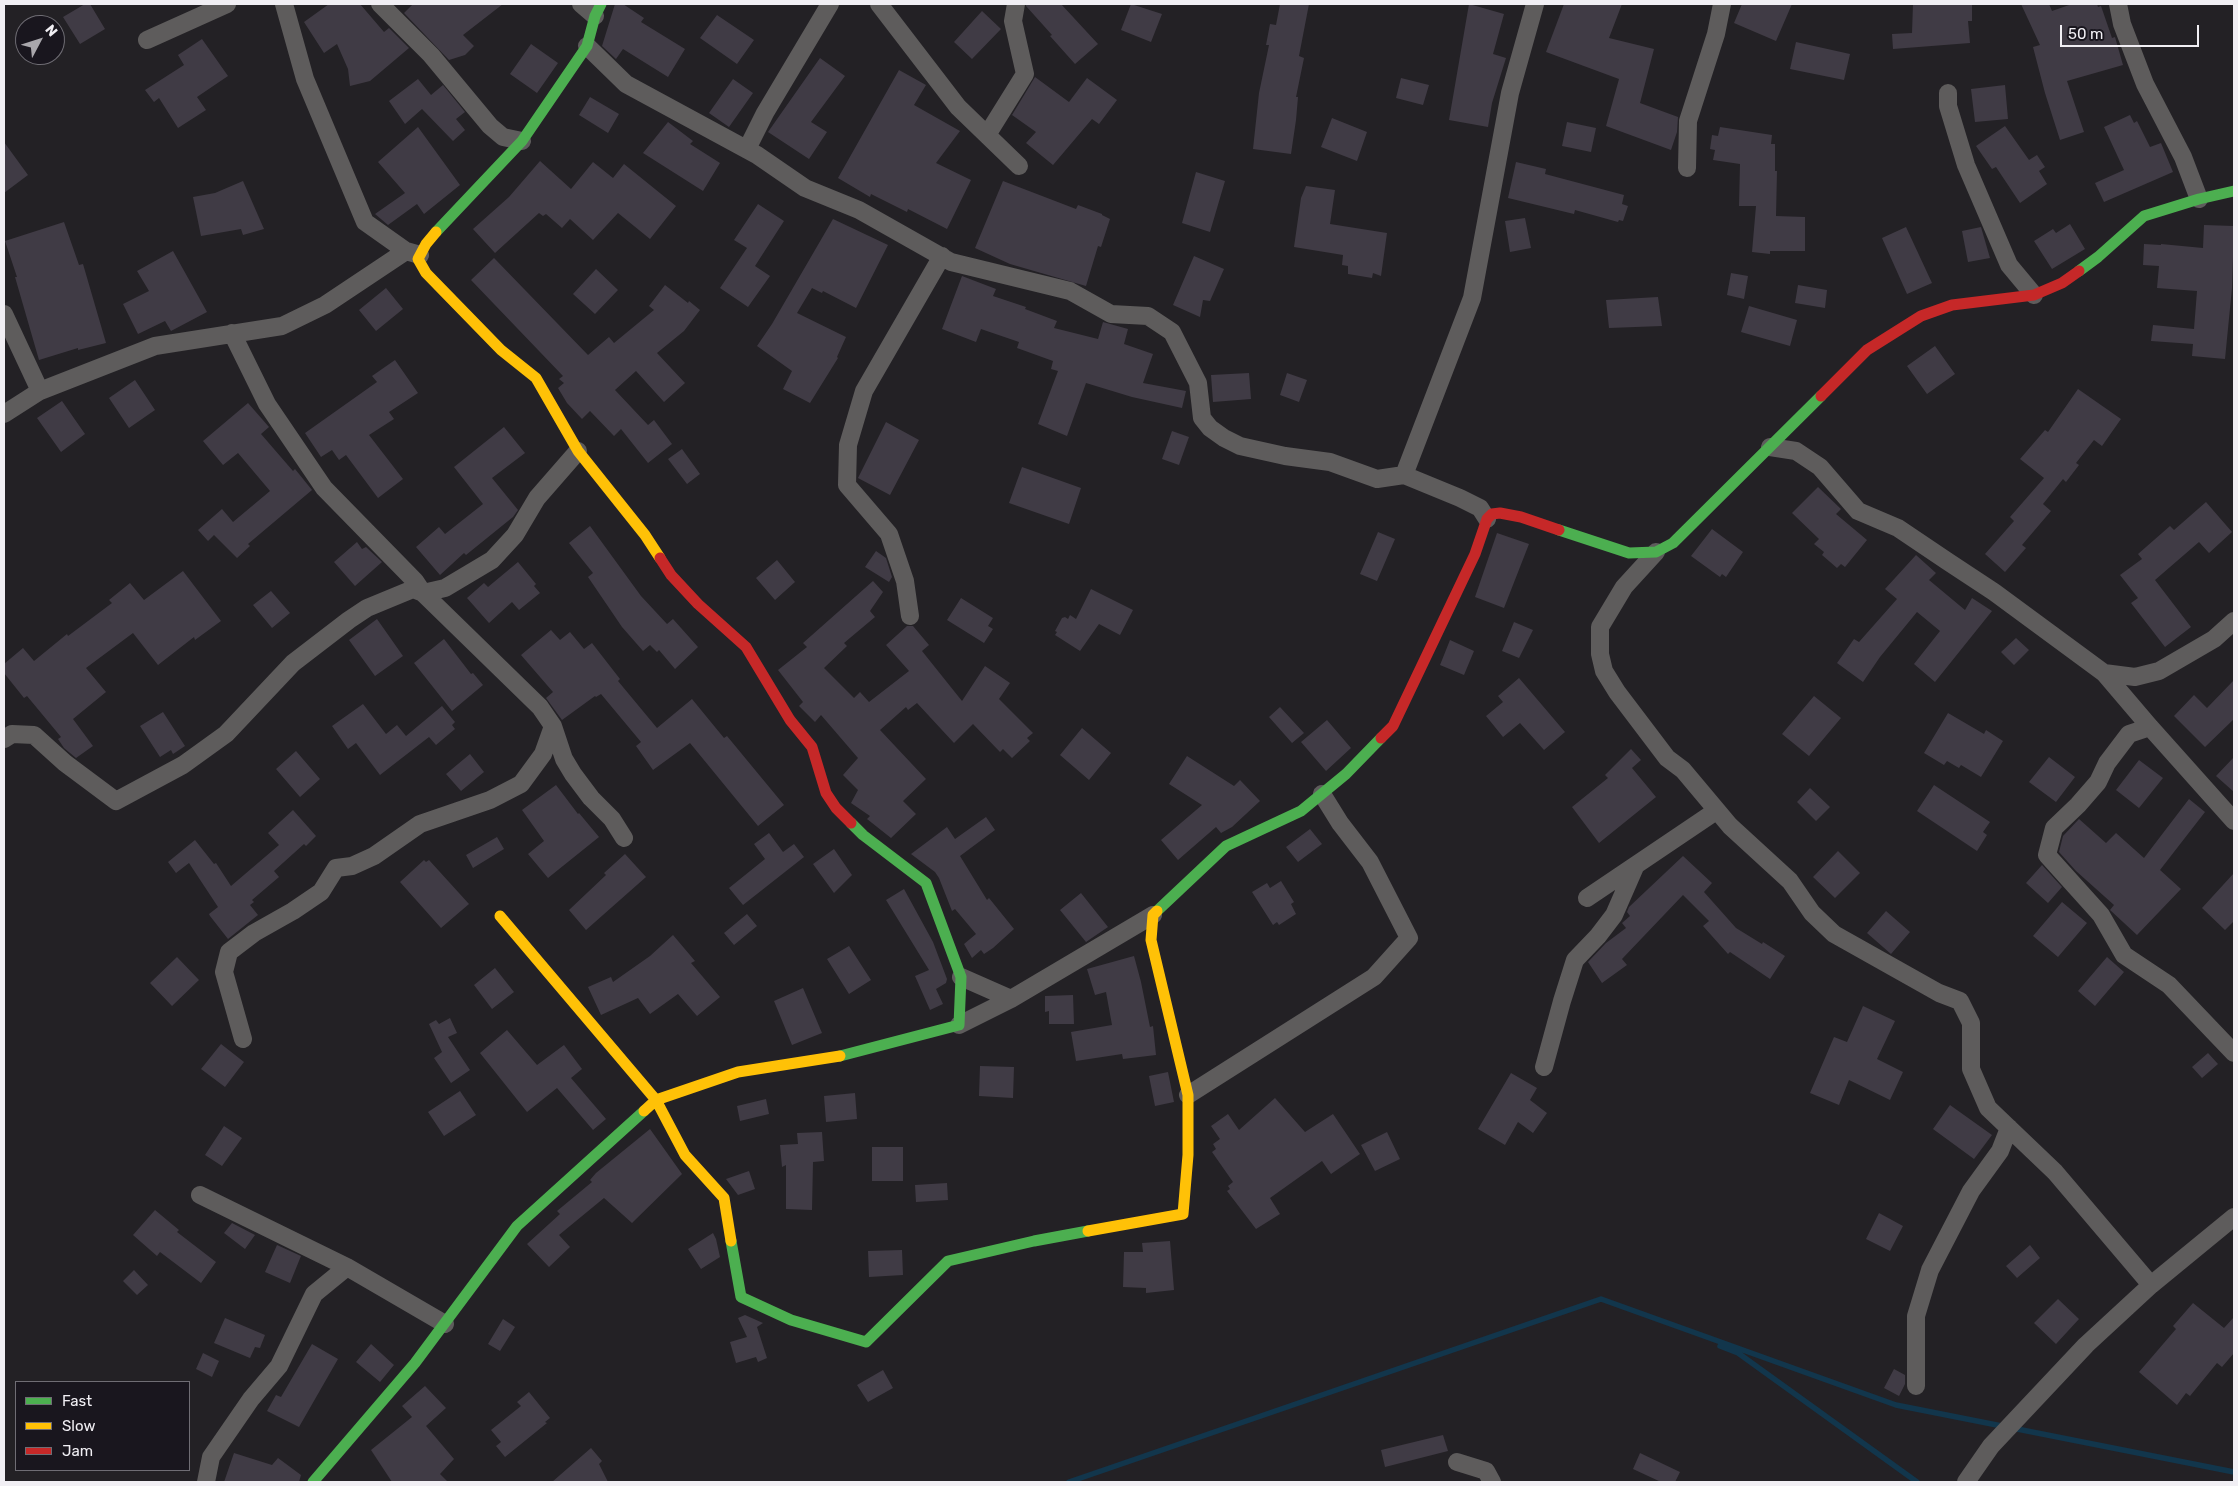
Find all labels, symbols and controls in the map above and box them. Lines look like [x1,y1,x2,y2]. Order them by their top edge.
north arrow [15,15,65,65]
scale bar [2063,15,2202,47]
text: N [41,21,61,40]
text: 50 m [2068,25,2103,43]
legend [15,1381,190,1471]
text: Fast [62,1392,92,1410]
text: Slow [62,1417,95,1435]
text: Jam [62,1442,93,1460]

